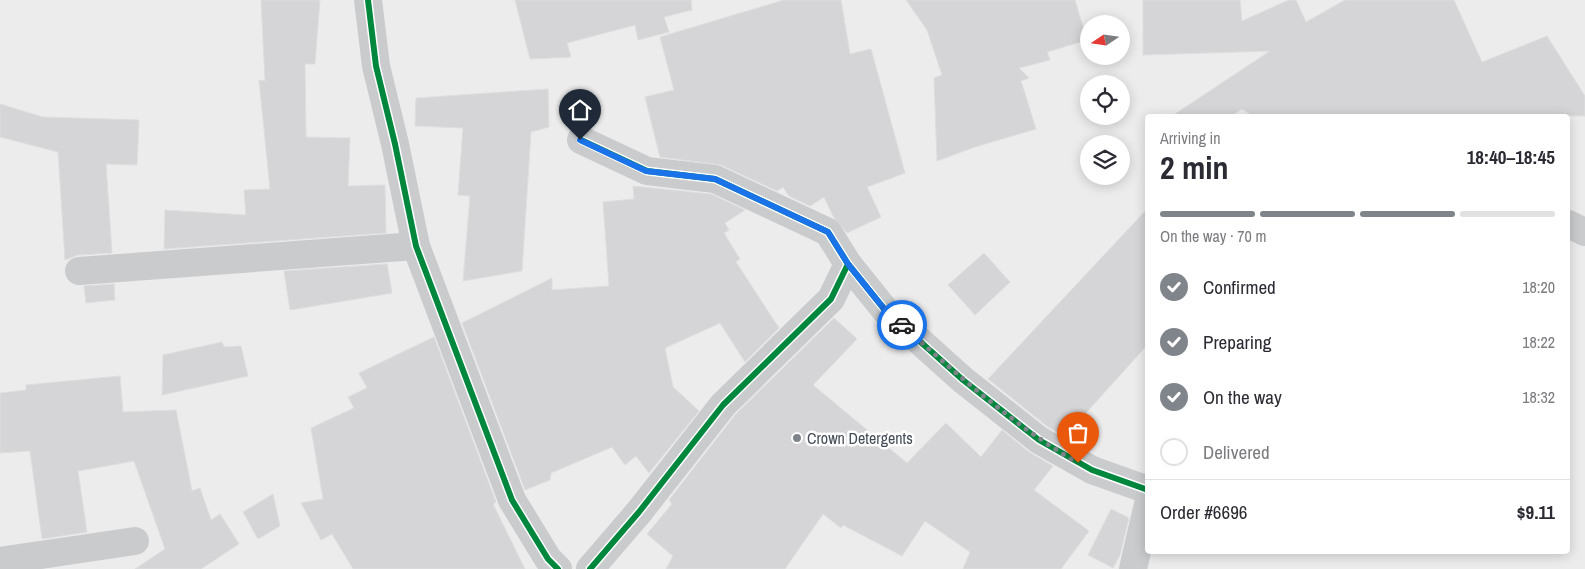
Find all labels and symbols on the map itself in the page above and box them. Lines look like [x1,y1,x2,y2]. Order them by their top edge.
north arrow [1080,15,1130,65]
pin [559,89,601,140]
courier [877,300,927,350]
pin [1057,412,1099,463]
place label: Crown Detergents [807,427,913,449]
marker: Crown Detergents [791,432,803,444]

